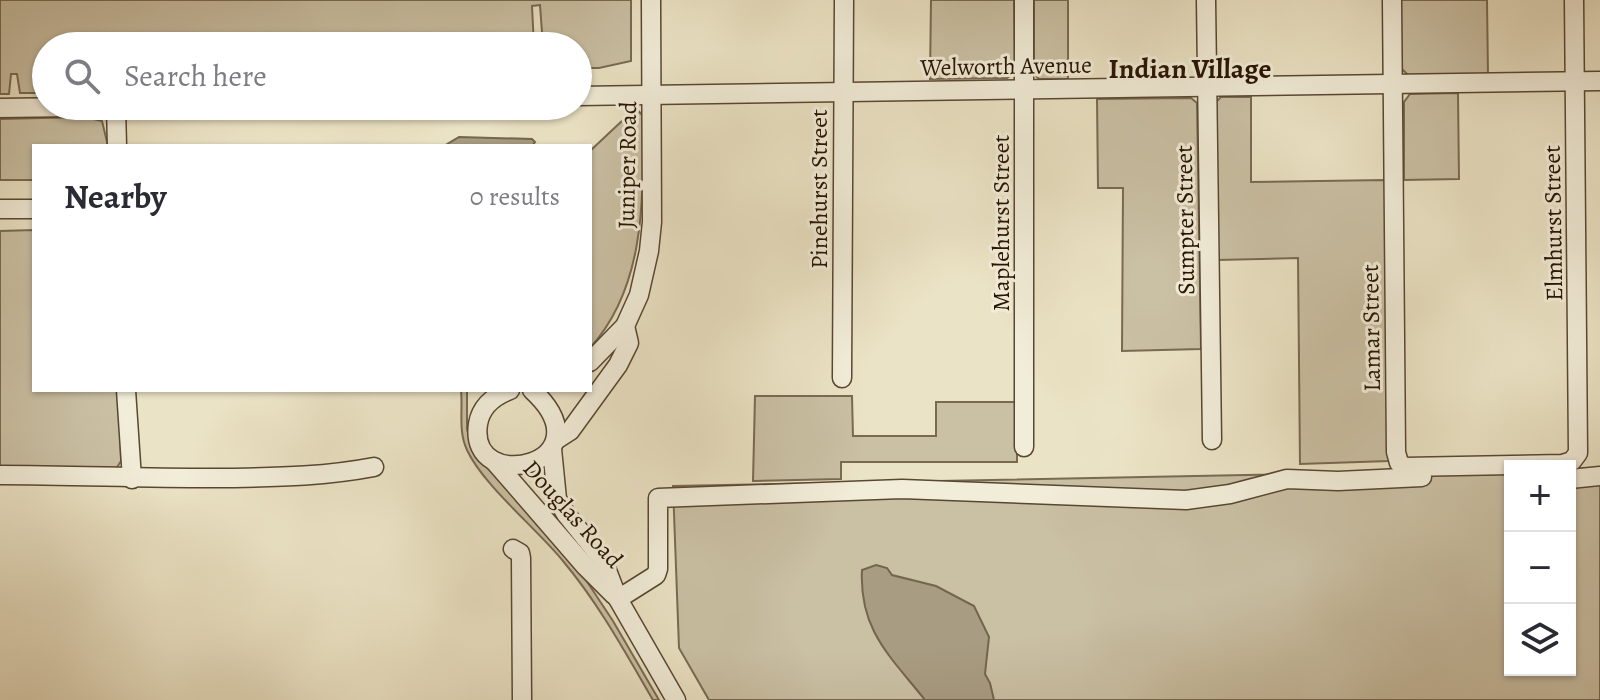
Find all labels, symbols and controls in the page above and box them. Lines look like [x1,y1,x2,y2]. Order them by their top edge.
search box [32,32,592,120]
street label: Welworth Avenue [919,49,1092,84]
district label: Indian Village [1109,50,1271,88]
icon: search [60,54,104,98]
text: Search here [124,56,267,96]
street label: Juniper Road [610,101,644,229]
street label: Pinehurst Street [803,109,835,269]
street label: Maplehurst Street [985,134,1017,311]
street label: Elmhurst Street [1536,144,1570,301]
street label: Sumpter Street [1168,145,1202,295]
text: Nearby [64,173,167,220]
text: 0 results [470,179,560,214]
street label: Lamar Street [1354,264,1388,392]
street label: Douglas Road [516,453,630,575]
map controls [1504,460,1576,676]
button: + [1504,460,1576,532]
button: − [1504,532,1576,604]
button: layers [1504,604,1576,676]

